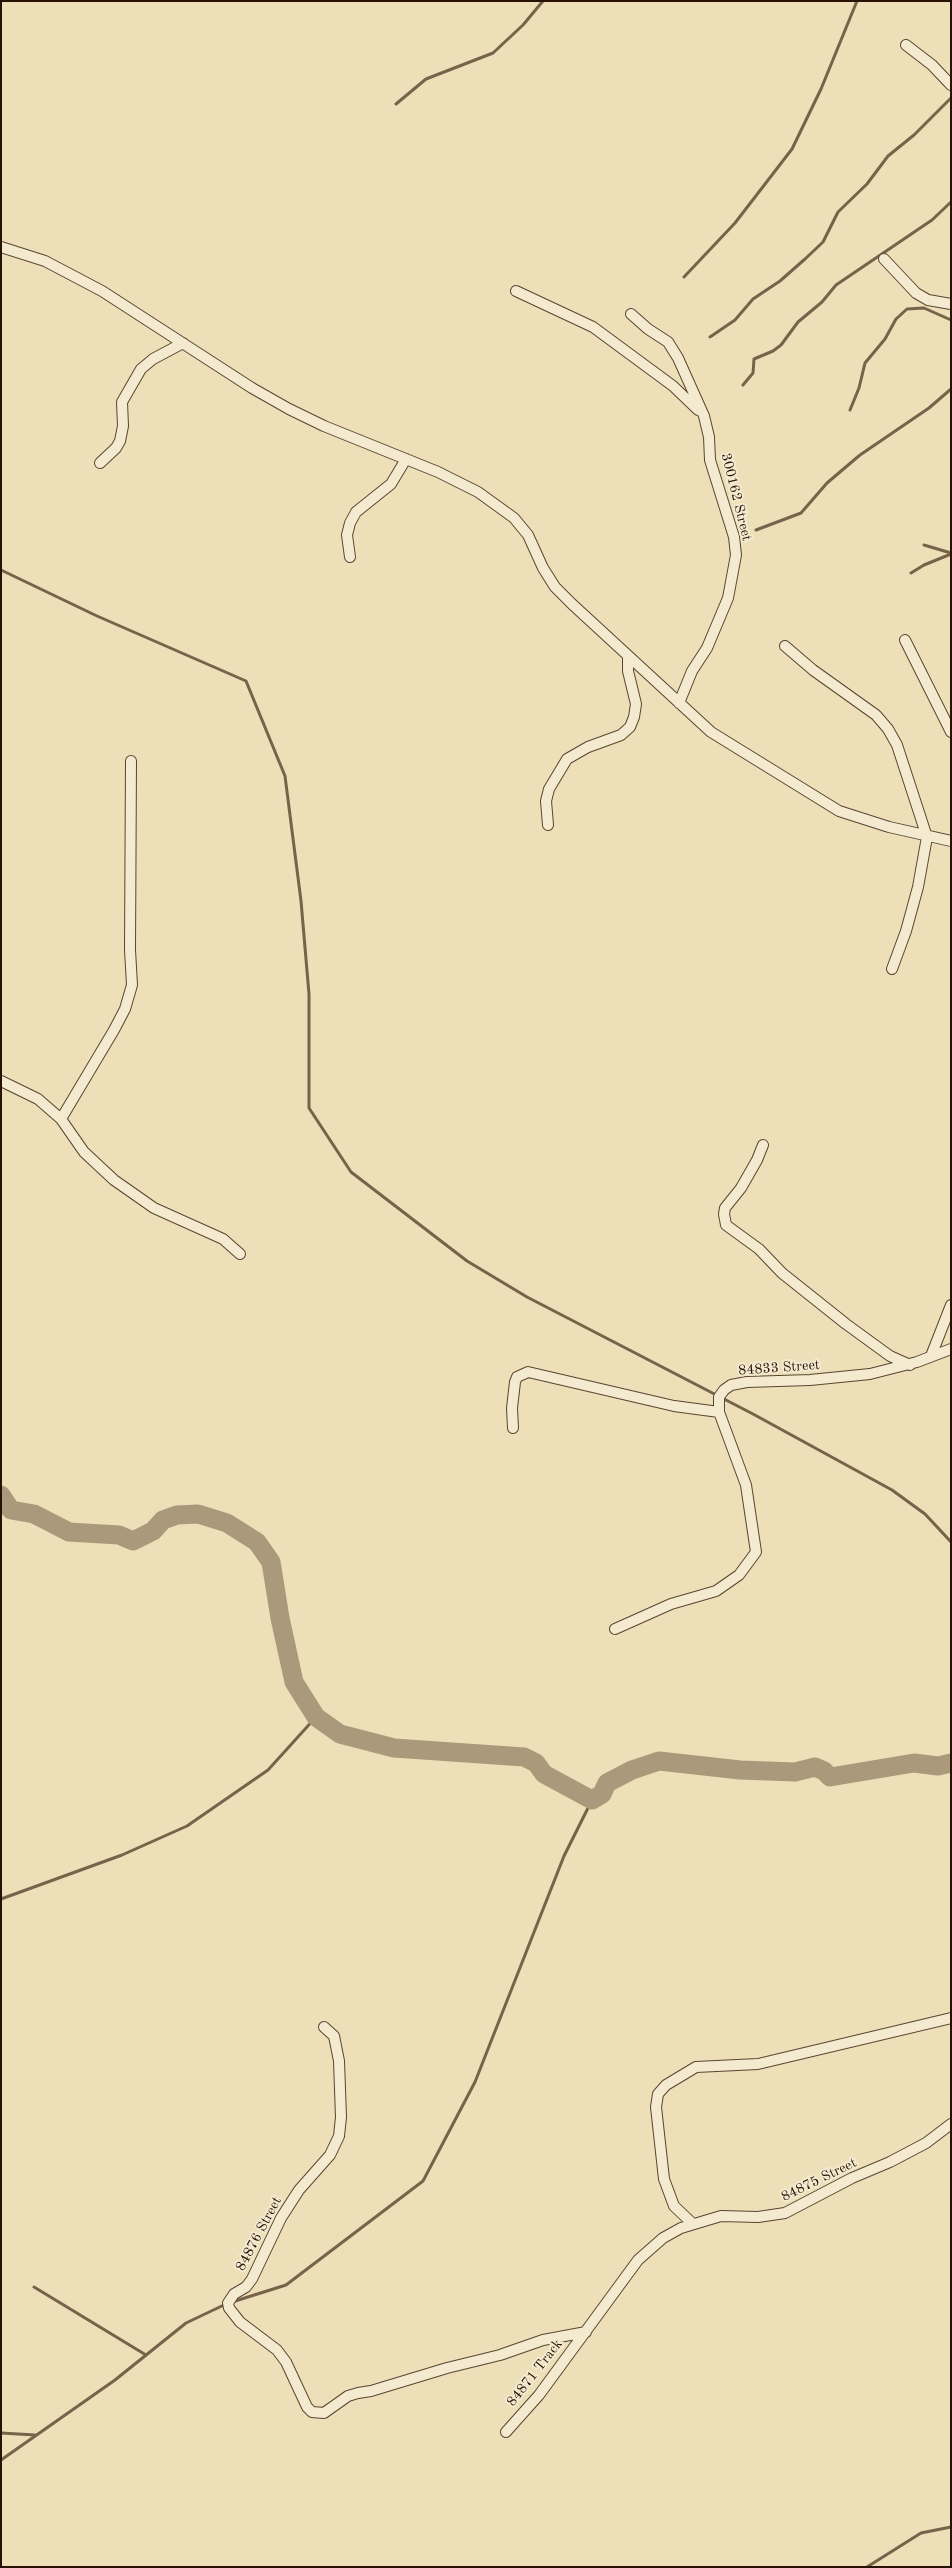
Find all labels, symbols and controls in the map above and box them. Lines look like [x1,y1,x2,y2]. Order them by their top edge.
street label: 300162 Street [717,451,755,543]
street label: 84833 Street [738,1357,820,1379]
street label: 84875 Street [779,2155,859,2205]
street label: 84876 Street [232,2194,286,2274]
street label: 84871 Track [504,2336,566,2410]

